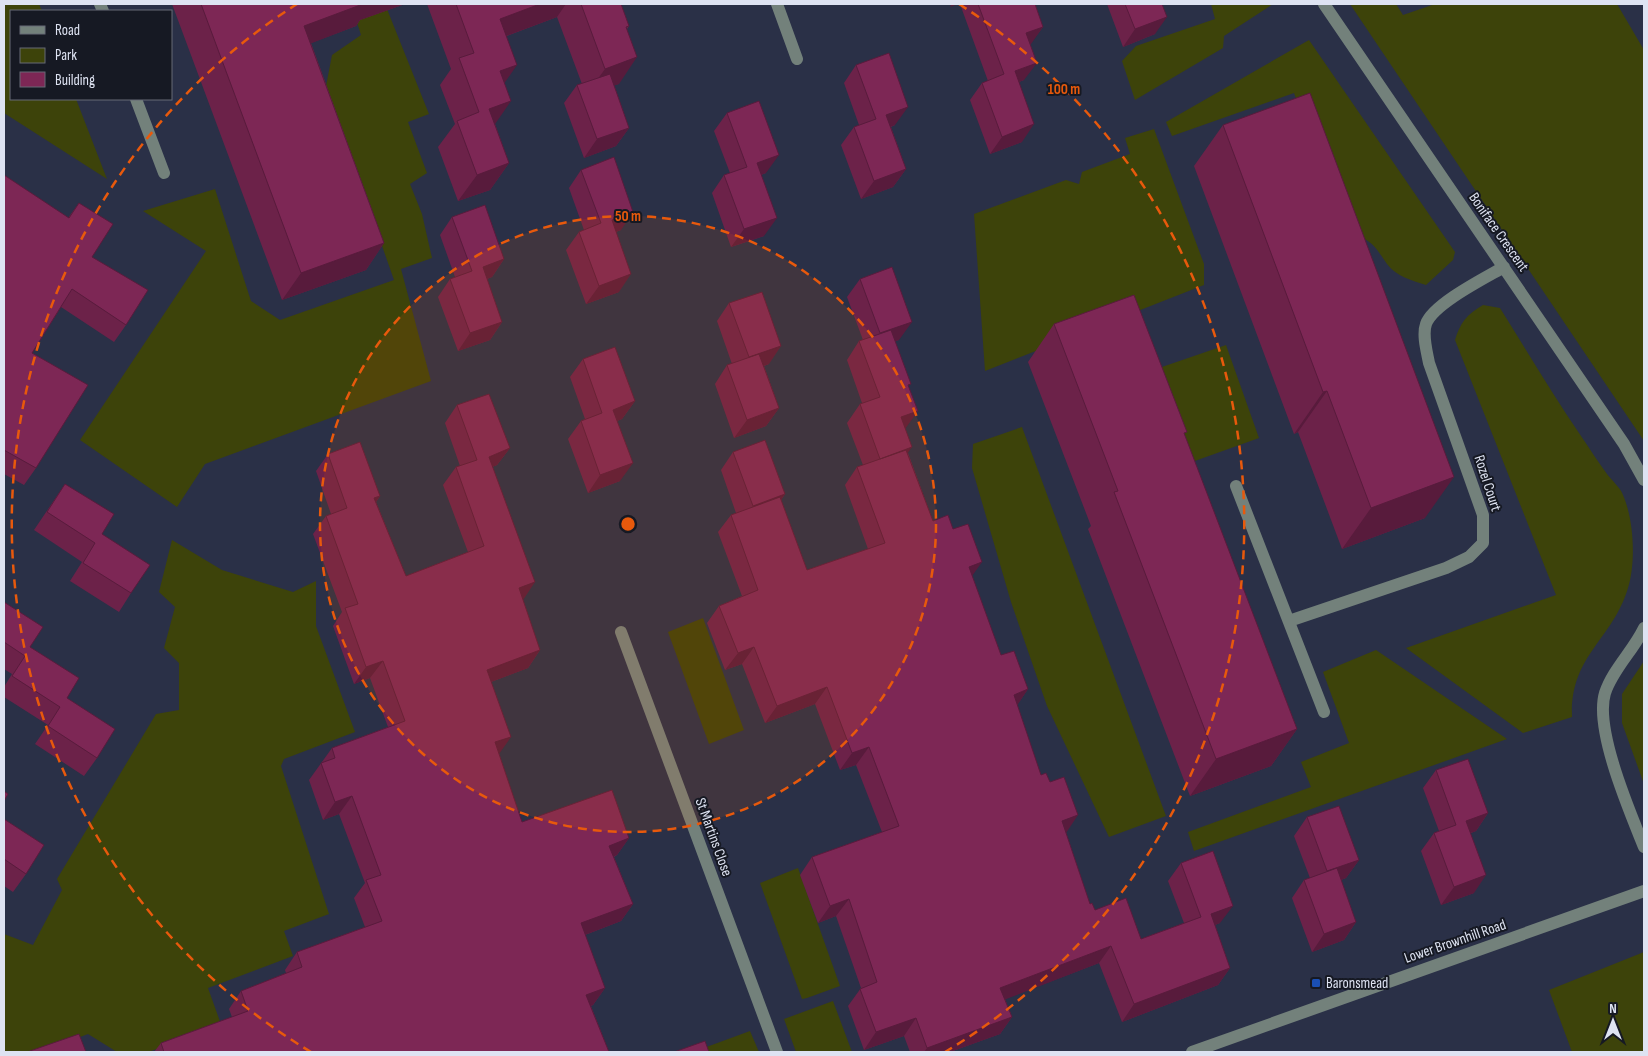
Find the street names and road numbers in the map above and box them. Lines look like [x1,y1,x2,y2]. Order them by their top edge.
street label: Boniface Crescent [1464,189,1533,276]
street label: Rozel Court [1470,453,1506,514]
street label: St Martins Close [691,795,736,879]
street label: Lower Brownhill Road [1402,915,1509,968]

